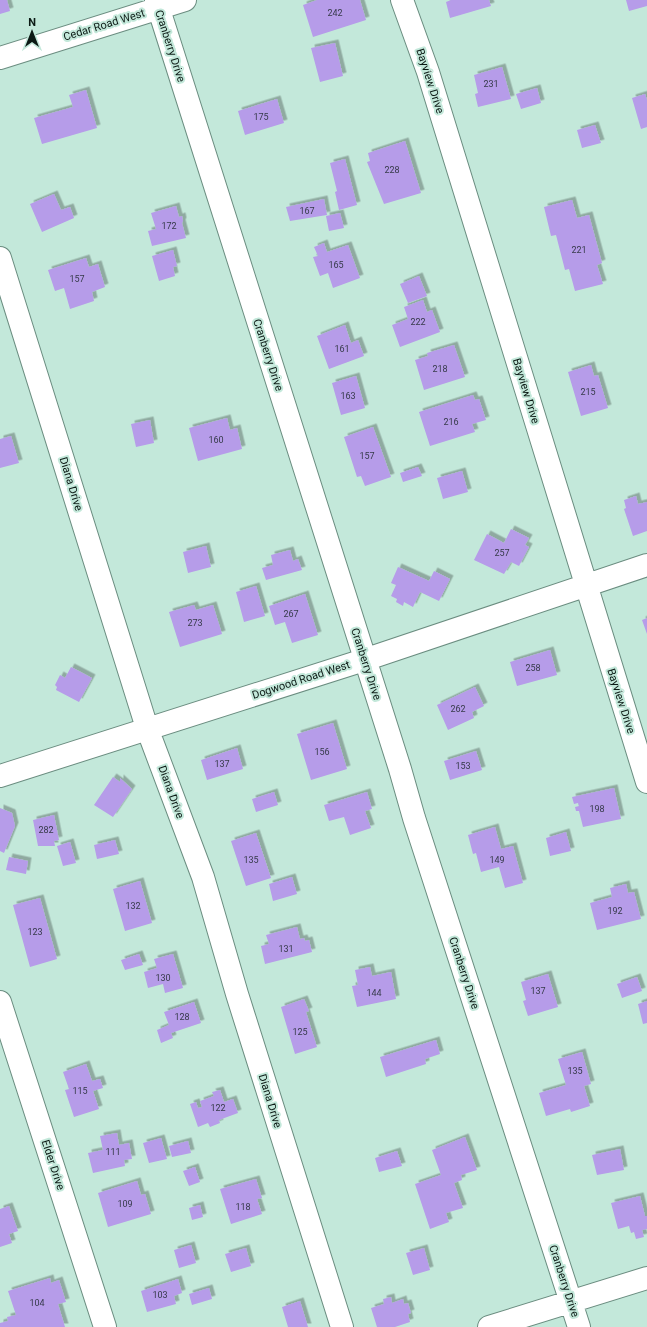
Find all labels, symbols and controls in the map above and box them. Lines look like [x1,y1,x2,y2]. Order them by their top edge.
street label: Cedar Road West [62,6,147,44]
street label: Cranberry Drive [152,8,188,84]
house number: 242 [327,8,343,18]
north arrow [12,12,52,52]
text: N [28,16,36,29]
street label: Bayview Drive [413,47,447,115]
house number: 231 [483,79,499,89]
house number: 175 [253,112,269,122]
house number: 228 [384,165,400,175]
house number: 167 [299,206,315,216]
house number: 172 [161,221,177,231]
house number: 221 [571,245,587,255]
house number: 165 [328,260,344,270]
house number: 157 [69,274,85,284]
street label: Cranberry Drive [250,317,286,393]
house number: 222 [410,317,426,327]
house number: 161 [334,344,350,354]
street label: Bayview Drive [510,357,542,425]
house number: 218 [432,364,448,374]
house number: 215 [580,387,596,397]
house number: 163 [340,391,356,401]
house number: 216 [443,417,459,427]
house number: 160 [208,435,224,445]
house number: 157 [359,451,375,461]
street label: Diana Drive [57,456,85,513]
house number: 257 [494,548,510,558]
house number: 267 [283,609,299,619]
house number: 273 [187,618,203,628]
street label: Cranberry Drive [348,626,384,702]
street label: Dogwood Road West [250,658,352,702]
house number: 258 [525,663,541,673]
street label: Bayview Drive [604,667,638,735]
house number: 262 [450,704,466,714]
house number: 156 [314,747,330,757]
house number: 137 [214,759,230,769]
house number: 153 [455,761,471,771]
street label: Diana Drive [155,764,187,820]
house number: 198 [589,804,605,814]
house number: 282 [38,825,54,835]
house number: 135 [243,855,259,865]
house number: 149 [489,855,505,865]
house number: 132 [125,901,141,911]
house number: 192 [607,906,623,916]
house number: 123 [27,927,43,937]
street label: Cranberry Drive [446,935,482,1011]
house number: 131 [278,944,294,954]
house number: 130 [155,973,171,983]
house number: 137 [530,986,546,996]
house number: 144 [366,988,382,998]
house number: 128 [174,1012,190,1022]
house number: 125 [292,1027,308,1037]
house number: 135 [567,1066,583,1076]
street label: Diana Drive [256,1073,284,1130]
house number: 115 [72,1086,88,1096]
house number: 122 [210,1103,226,1113]
street label: Elder Drive [39,1138,67,1192]
house number: 111 [105,1147,121,1157]
house number: 109 [117,1199,133,1209]
house number: 118 [235,1202,251,1212]
street label: Cranberry Drive [546,1243,582,1319]
house number: 103 [152,1290,168,1300]
house number: 104 [29,1298,45,1308]

